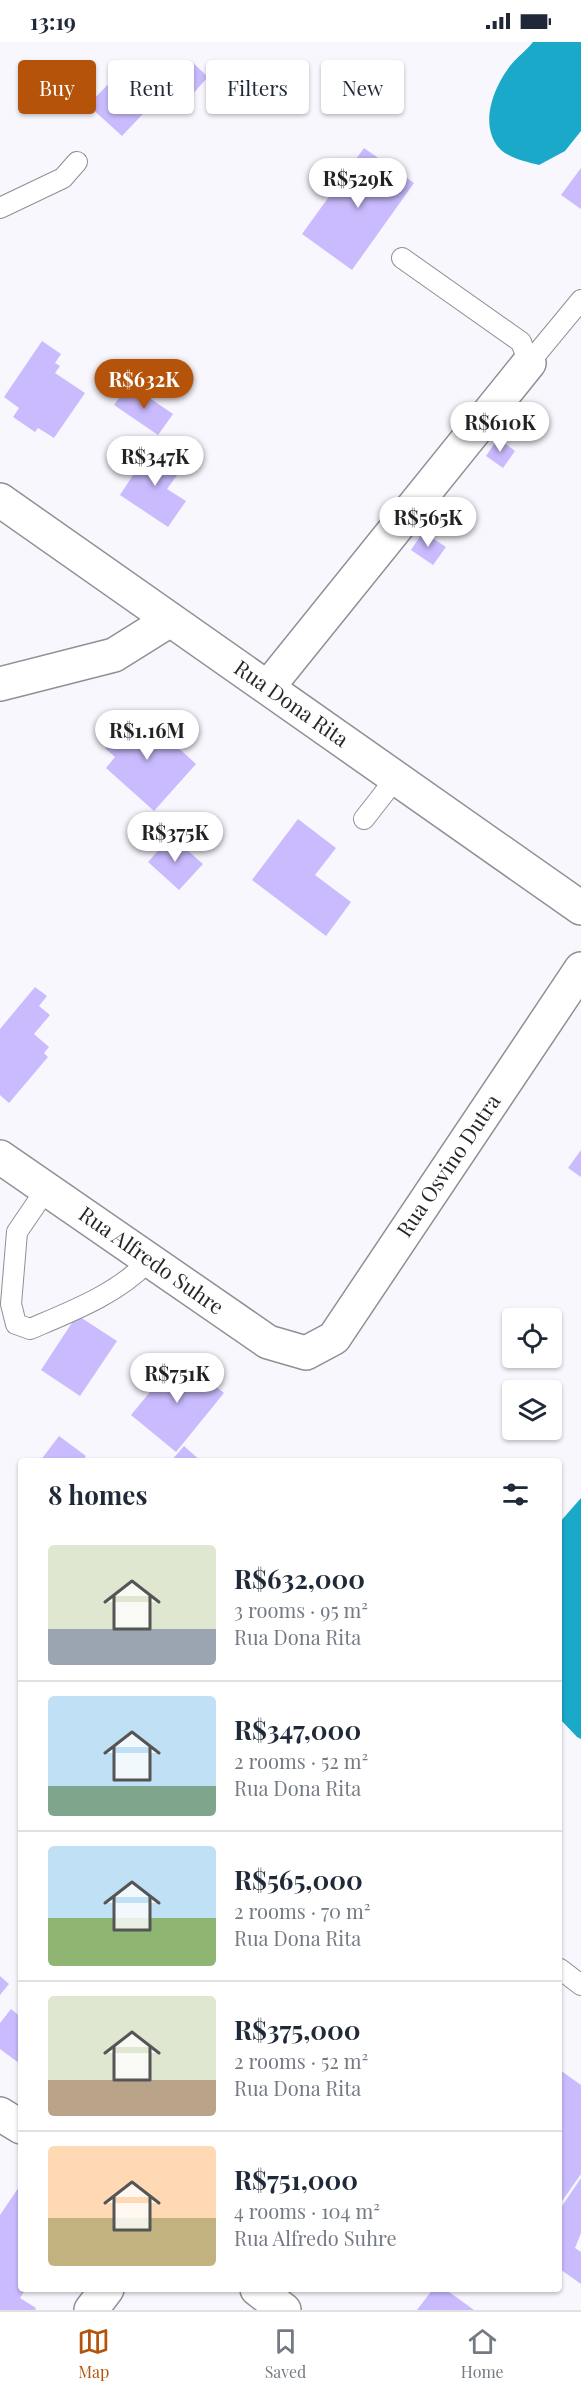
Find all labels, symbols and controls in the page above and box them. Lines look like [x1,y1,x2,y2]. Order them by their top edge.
text: 13:19 [30,6,76,36]
chip: Buy [18,60,96,114]
chip: Rent [108,60,194,114]
chip: Filters [206,60,309,114]
chip: New [321,60,404,114]
pin: R$529K [309,158,407,209]
text: R$529K [323,164,393,191]
pin: R$632K [95,359,193,410]
text: R$632K [108,365,180,392]
pin: R$610K [451,402,549,453]
text: R$610K [464,408,536,435]
pin: R$347K [106,436,204,487]
text: R$347K [121,442,189,469]
pin: R$565K [379,497,477,548]
text: R$565K [393,503,463,530]
street label: Rua Dona Rita [229,653,355,752]
pin: R$1.16M [92,710,202,761]
text: R$1.16M [109,716,185,743]
pin: R$375K [126,812,224,863]
text: R$375K [141,818,209,845]
street label: Rua Osvino Dutra [389,1088,506,1242]
street label: Rua Alfredo Suhre [74,1199,230,1320]
map controls [502,1308,562,1440]
button: locate [502,1308,562,1368]
pin: R$751K [128,1353,226,1404]
text: R$751K [144,1359,210,1386]
button: layers [502,1380,562,1440]
text: 8 homes [48,1477,147,1512]
icon: filters [499,1478,532,1511]
text: R$632,000 [234,1561,365,1596]
icon: home [96,1569,168,1641]
text: 3 rooms · 95 m² [234,1596,368,1623]
text: Rua Dona Rita [234,1623,361,1650]
text: R$347,000 [234,1712,361,1747]
icon: home [96,1720,168,1792]
text: 2 rooms · 52 m² [234,1747,368,1774]
text: Rua Dona Rita [234,1774,361,1801]
text: R$565,000 [234,1862,363,1897]
icon: home [96,1870,168,1942]
text: 2 rooms · 70 m² [234,1897,371,1924]
text: Rua Dona Rita [234,1924,361,1951]
text: R$375,000 [234,2012,361,2047]
icon: home [96,2020,168,2092]
text: 2 rooms · 52 m² [234,2047,368,2074]
text: Rua Dona Rita [234,2074,361,2101]
text: R$751,000 [234,2162,358,2197]
icon: home [96,2170,168,2242]
text: 4 rooms · 104 m² [234,2197,380,2224]
text: Rua Alfredo Suhre [234,2224,397,2251]
tab: Map [77,2325,110,2382]
tab: Saved [265,2325,306,2382]
tab: Home [461,2325,504,2382]

